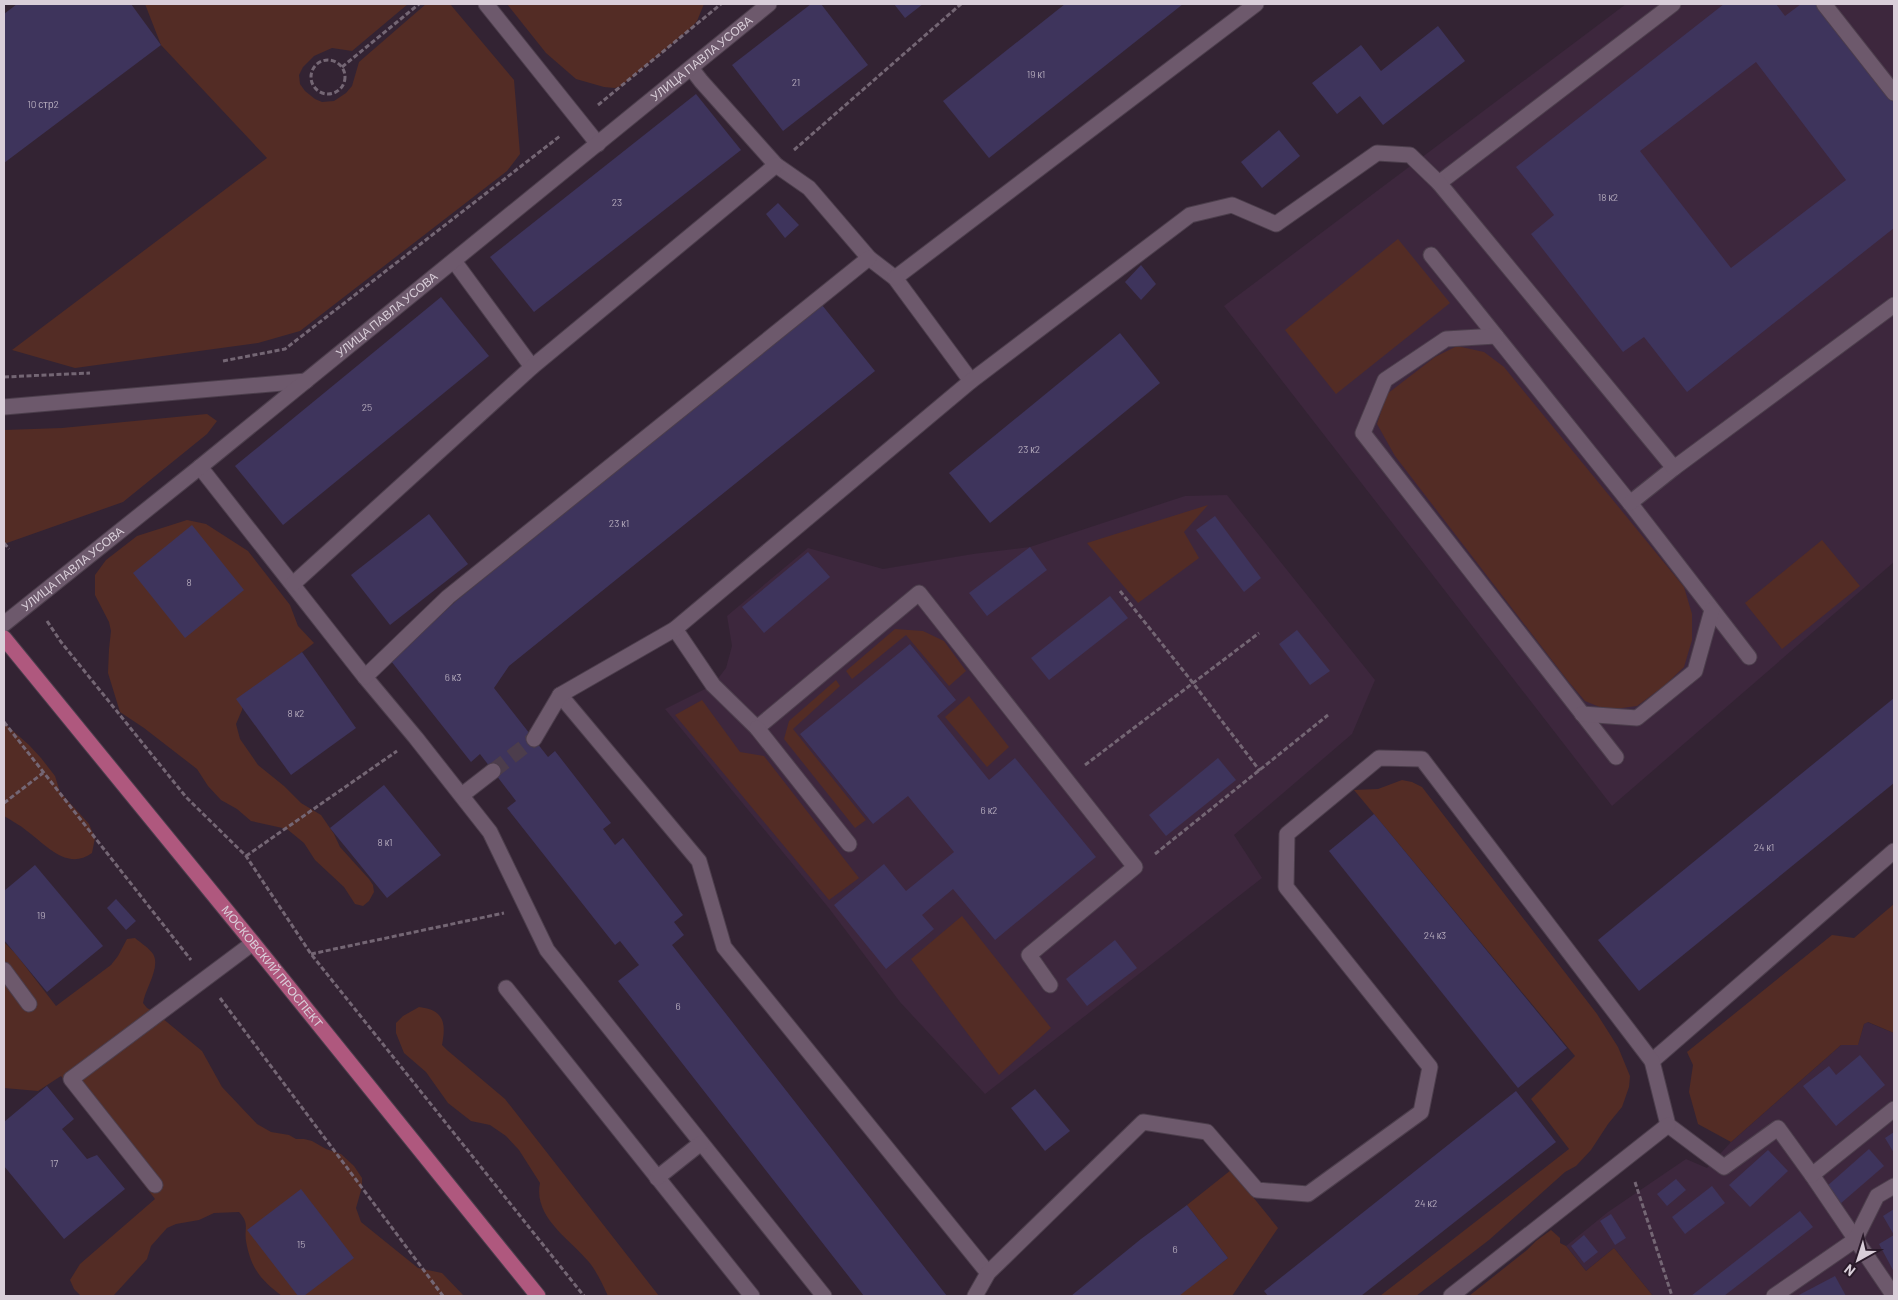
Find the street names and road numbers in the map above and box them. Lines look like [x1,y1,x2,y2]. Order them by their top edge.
street label: УЛИЦА ПАВЛА УСОВА [648,12,755,103]
street label: УЛИЦА ПАВЛА УСОВА [333,269,440,360]
street label: УЛИЦА ПАВЛА УСОВА [18,523,126,613]
street label: МОСКОВСКИЙ ПРОСПЕКТ [219,902,327,1030]

